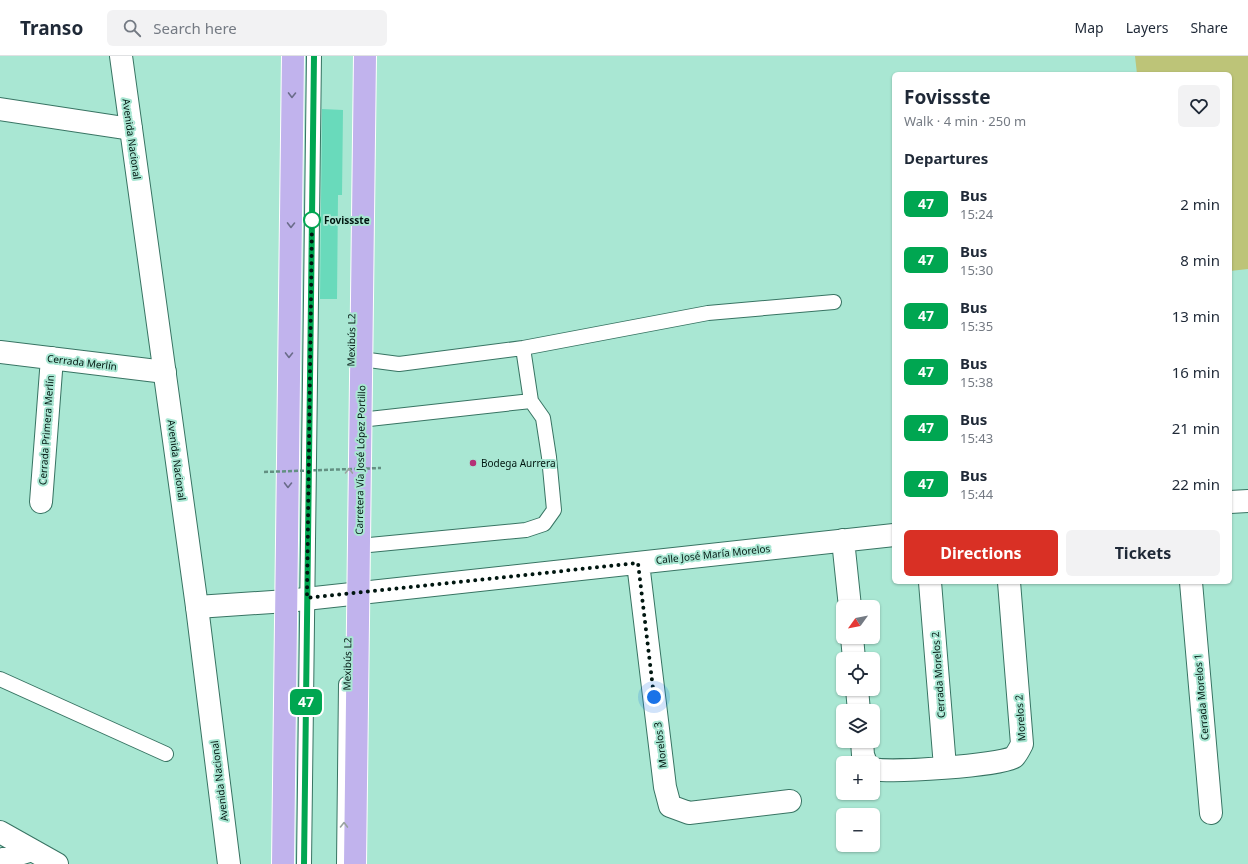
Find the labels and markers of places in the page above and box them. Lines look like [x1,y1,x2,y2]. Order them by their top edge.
marker: Fovissste [303,211,321,229]
place label: Fovissste [324,213,370,227]
place label: Bodega Aurrera [481,456,556,470]
marker: Bodega Aurrera [468,458,478,468]

